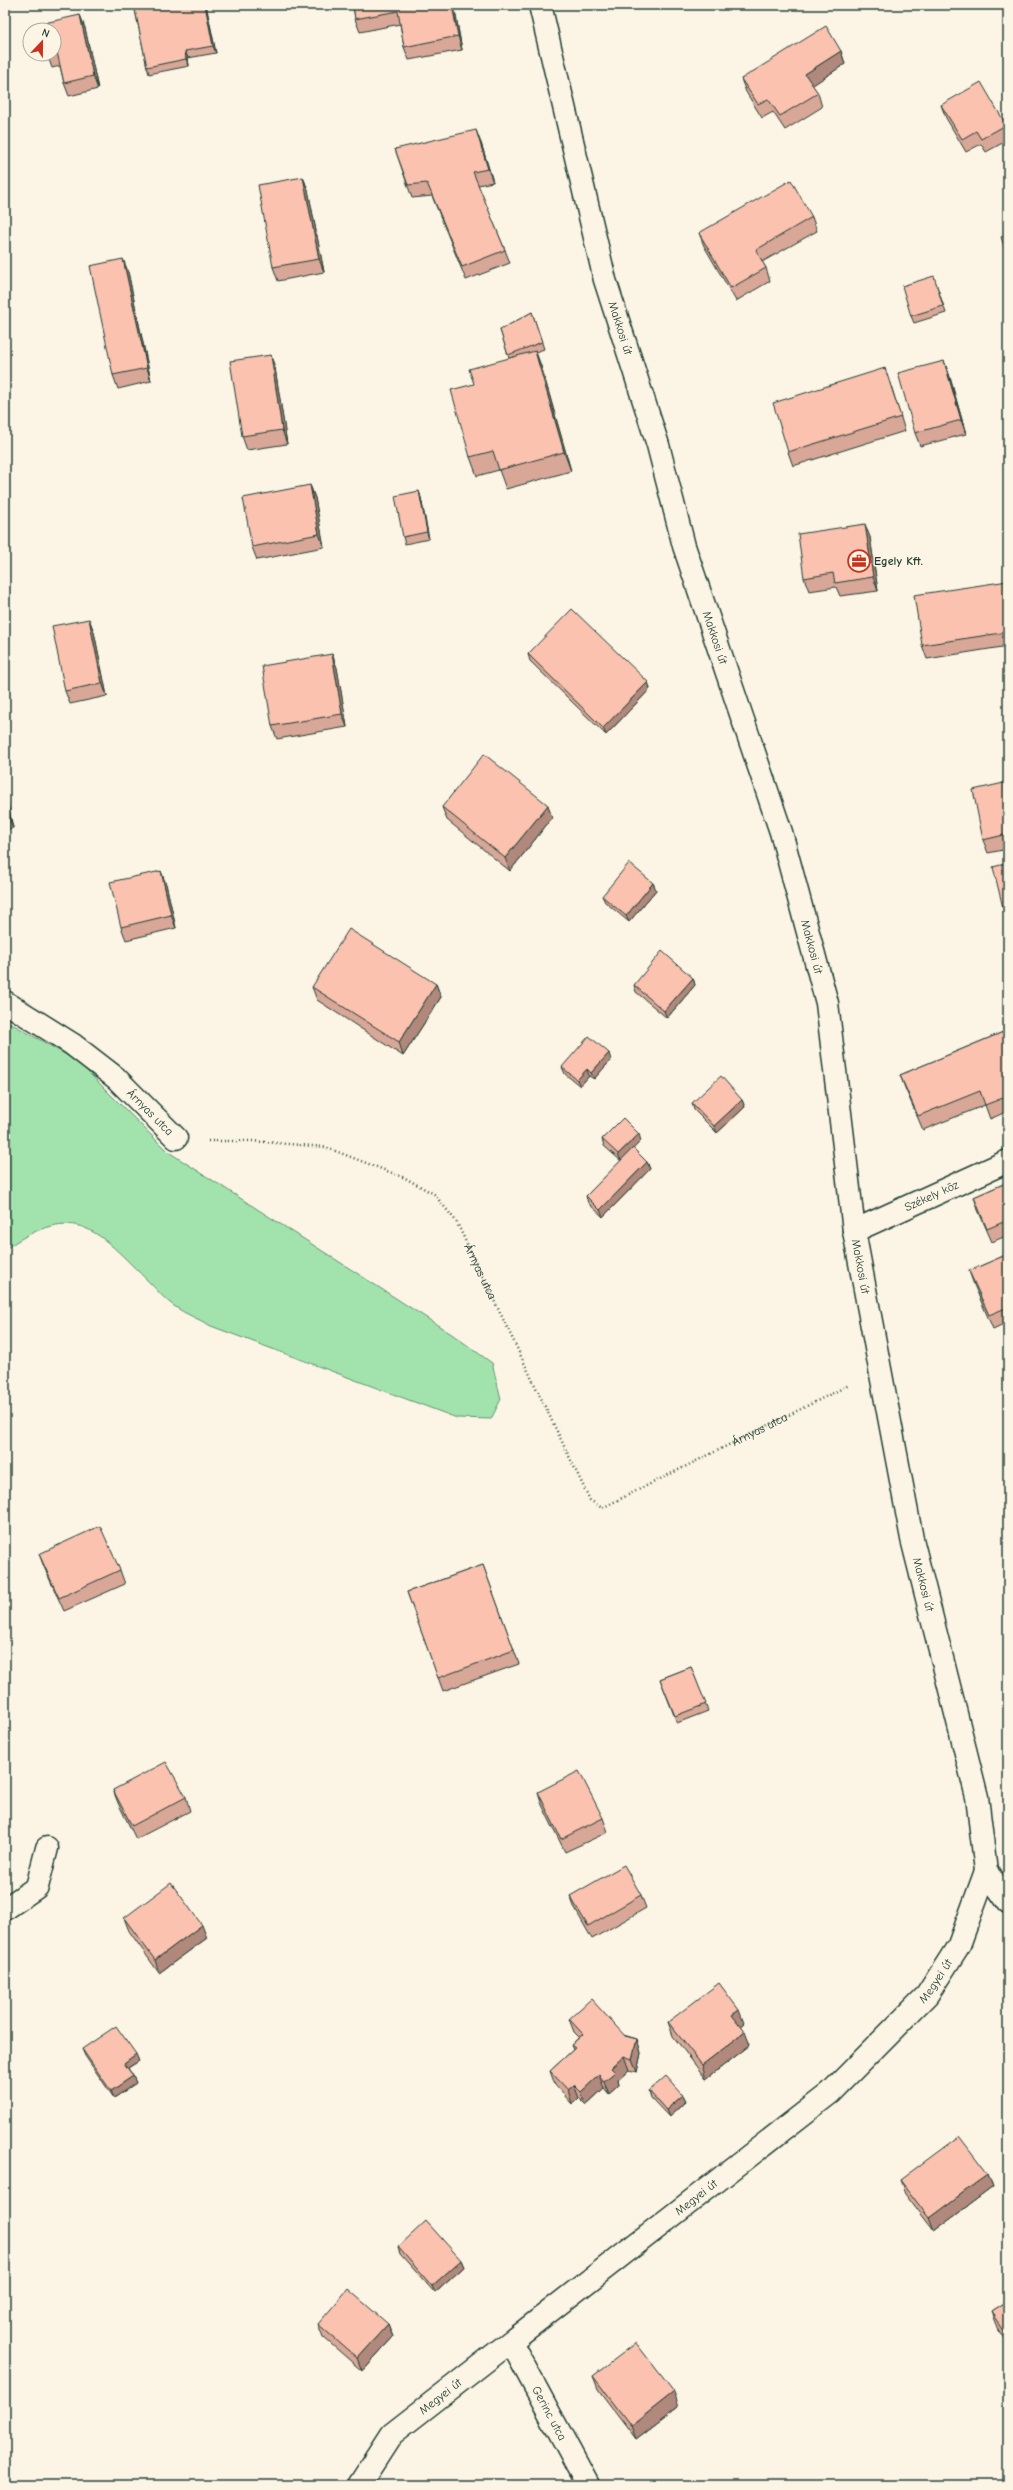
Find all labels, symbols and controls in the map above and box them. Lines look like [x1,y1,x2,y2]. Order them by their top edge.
north arrow [22,22,62,62]
text: N [40,26,51,41]
street label: Makkosi út [605,300,636,357]
office icon: Egely Kft. [846,548,872,574]
place label: Egely Kft. [874,554,923,568]
street label: Makkosi út [700,609,731,667]
street label: Makkosi út [798,918,826,976]
street label: Árnyas utca [124,1086,176,1138]
street label: Székely köz [902,1177,961,1214]
street label: Makkosi út [849,1238,873,1296]
street label: Árnyas utca [461,1241,500,1302]
street label: Árnyas utca [730,1410,790,1449]
street label: Makkosi út [910,1556,937,1613]
street label: Megyei út [916,1956,955,2006]
street label: Megyei út [672,2176,720,2218]
street label: Megyei út [416,2375,465,2417]
street label: Gerinc utca [529,2384,570,2443]

